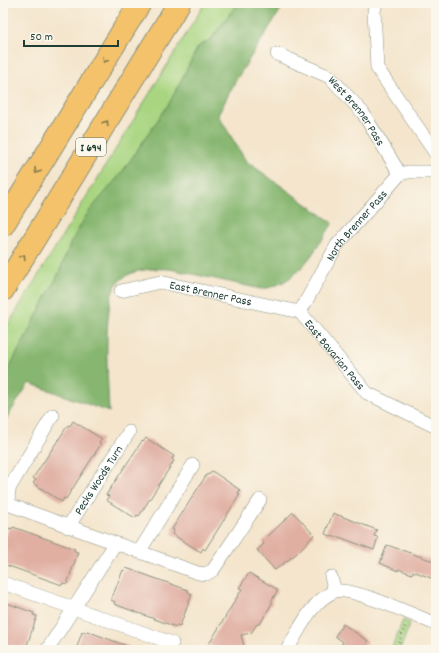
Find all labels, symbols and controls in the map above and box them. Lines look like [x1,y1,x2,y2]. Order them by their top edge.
scale bar [24,22,118,48]
text: 50 m [30,29,53,46]
one-way arrow [102,56,110,63]
street label: West Brenner Pass [323,73,388,150]
one-way arrow [101,120,109,127]
road number: I 694 [76,138,106,156]
one-way arrow [34,166,41,173]
street label: North Brenner Pass [323,187,392,265]
one-way arrow [19,254,26,261]
street label: East Brenner Pass [168,277,253,311]
street label: East Bavarian Pass [300,316,368,394]
street label: Pecks Woods Turn [71,442,128,519]

